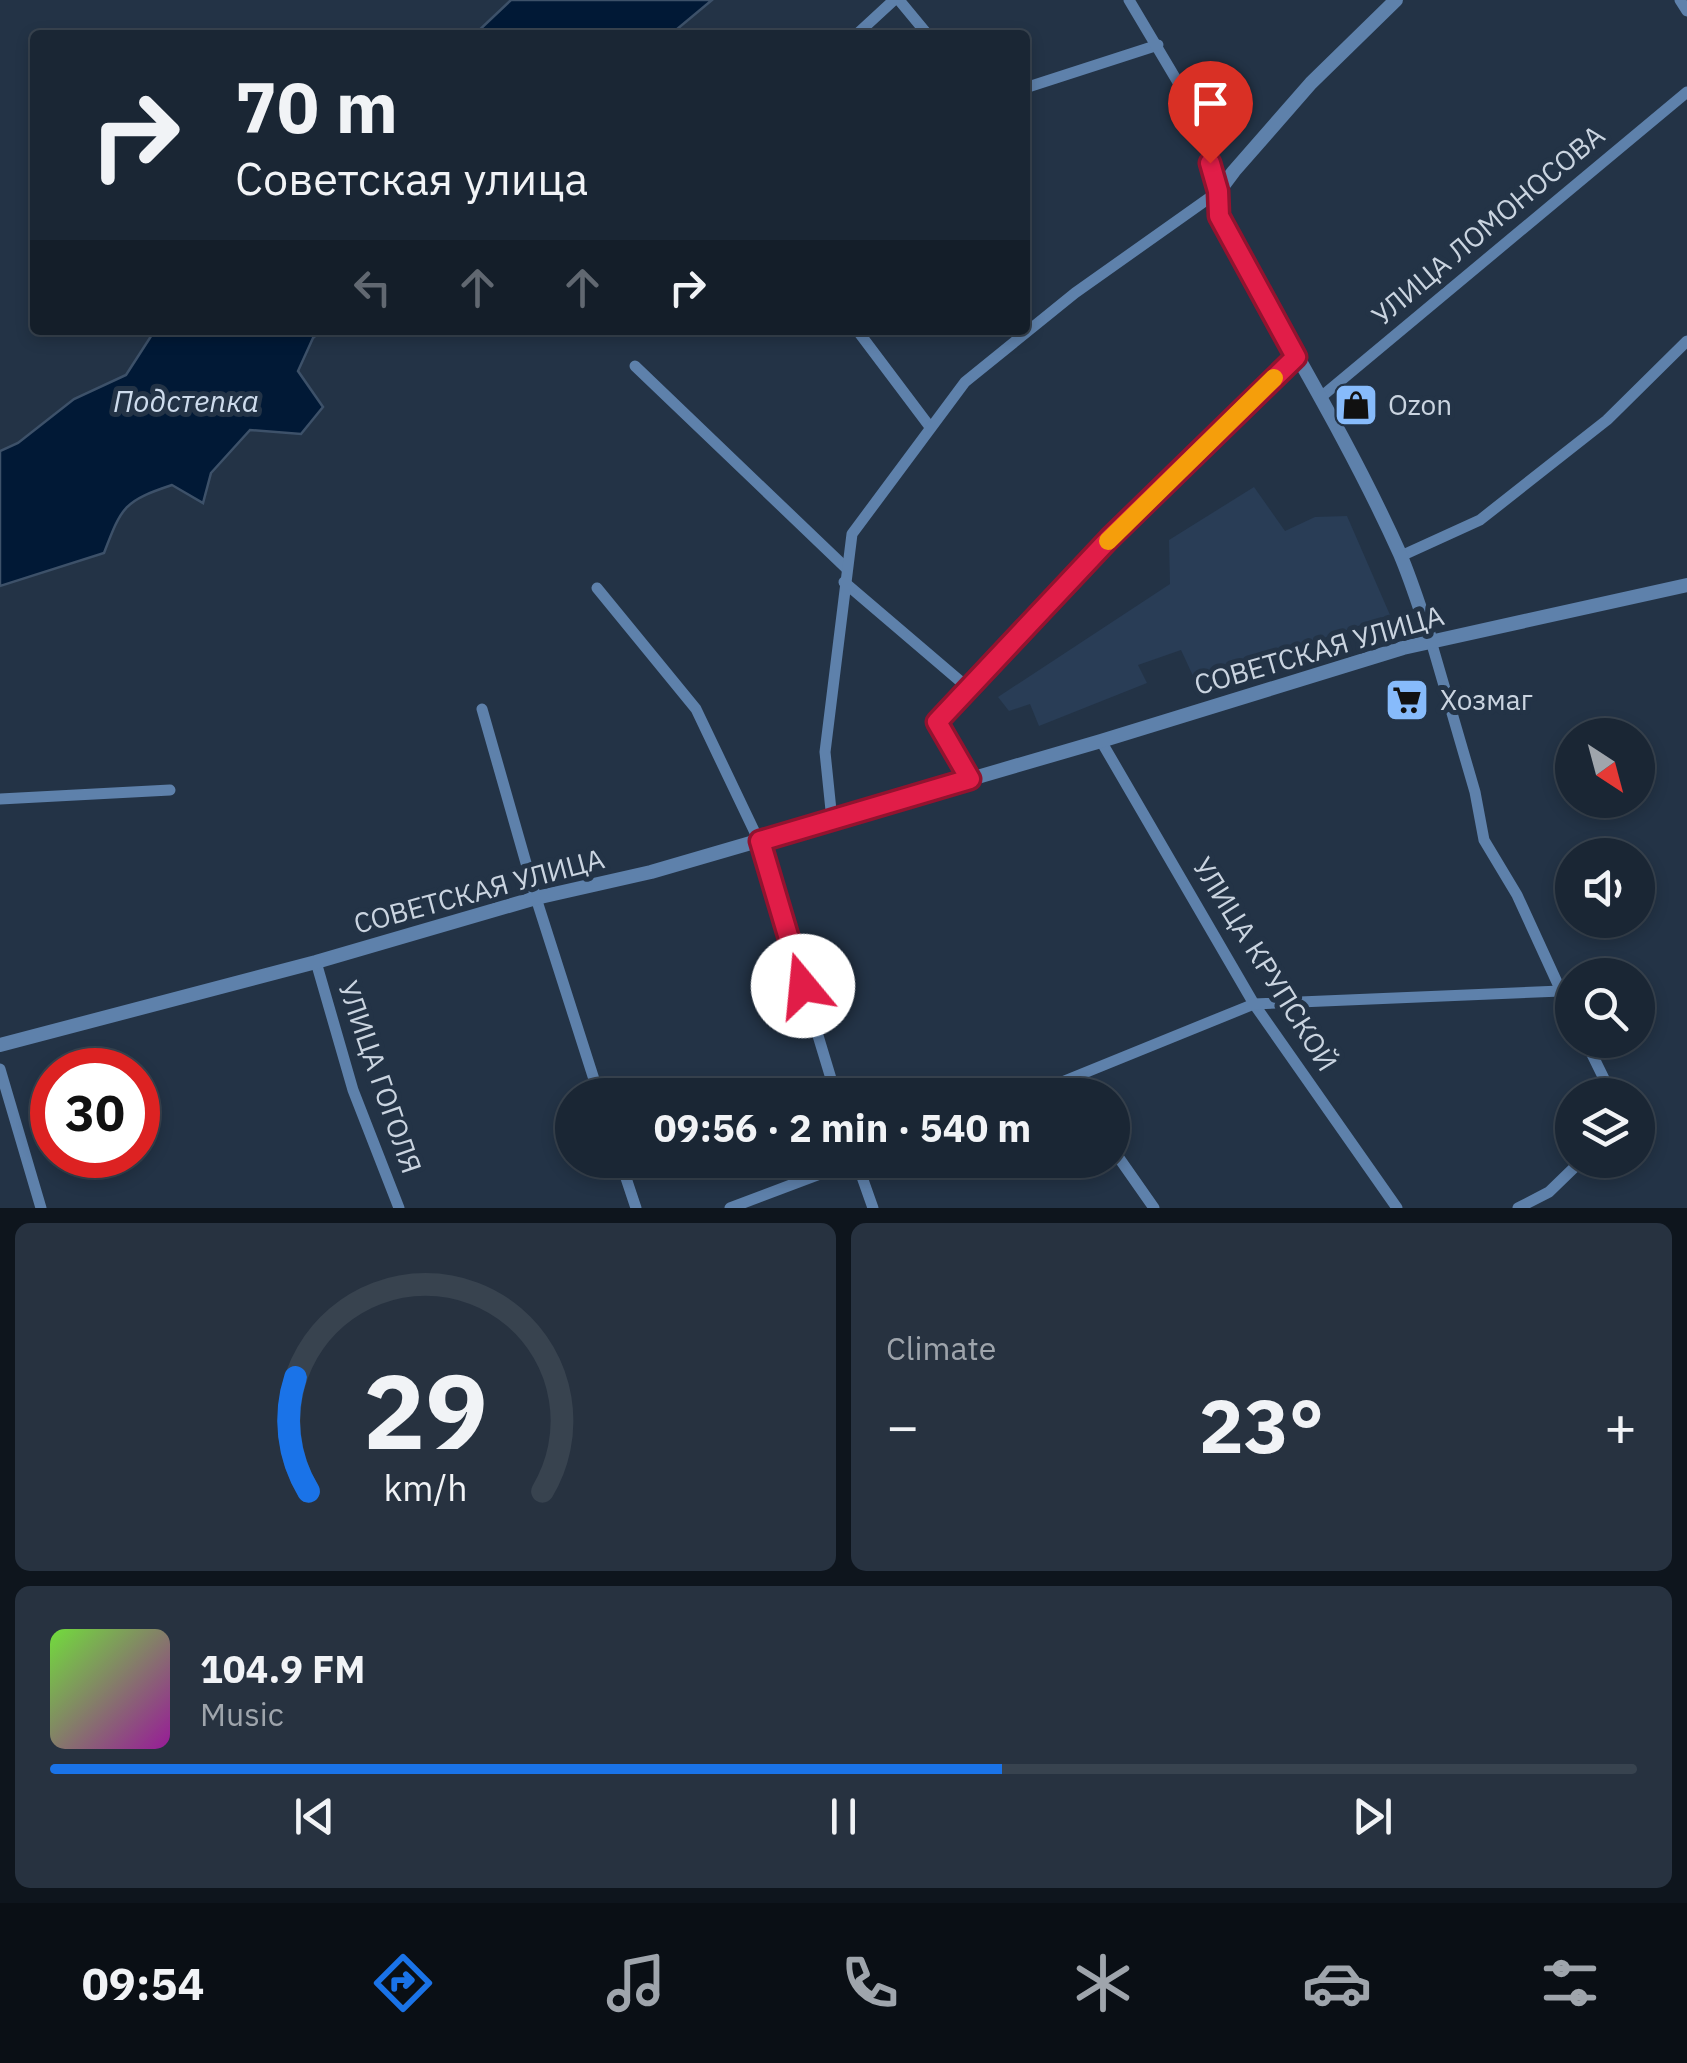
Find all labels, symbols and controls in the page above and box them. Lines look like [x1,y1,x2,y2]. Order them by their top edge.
text: 70 m [235,61,398,152]
pin [1168,61,1253,164]
icon: right [70,70,200,200]
icon: arrive [1183,76,1238,131]
street label: УЛИЦА ЛОМОНОСОВА [1363,116,1612,333]
text: Советская улица [235,149,588,207]
icon: left [345,260,400,315]
icon: ahead [450,260,505,315]
icon: ahead [555,260,610,315]
icon: right [660,260,715,315]
water label: Подстепка [113,381,259,420]
shop icon: Ozon [1333,382,1379,428]
place label: Ozon [1388,386,1452,423]
street label: СОВЕТСКАЯ УЛИЦА [1190,596,1448,703]
supermarket icon: Хозмаг [1384,677,1430,723]
place label: Хозмаг [1440,681,1533,718]
north arrow [1555,718,1655,818]
map controls [1555,718,1655,1178]
button: sound [1555,838,1655,938]
street label: СОВЕТСКАЯ УЛИЦА [350,839,608,942]
street label: УЛИЦА КРУПСКОЙ [1185,850,1346,1078]
position arrow [751,934,855,1038]
button: search [1555,958,1655,1058]
street label: УЛИЦА ГОГОЛЯ [330,976,431,1178]
speed limit sign: 30 [30,1048,160,1178]
button: layers [1555,1078,1655,1178]
text: 09:56 · 2 min · 540 m [654,1103,1031,1152]
text: Climate [886,1327,996,1369]
text: 29 [363,1342,488,1478]
text: 23° [1199,1376,1324,1474]
text: − [886,1390,919,1461]
text: + [1604,1390,1637,1461]
text: km/h [383,1464,468,1511]
text: 104.9 FM [200,1644,365,1693]
text: Music [200,1693,284,1735]
icon: previous [287,1789,342,1844]
icon: pause [816,1789,871,1844]
icon: next [1345,1789,1400,1844]
icon: directions [368,1948,438,2018]
icon: music [601,1948,671,2018]
icon: phone [835,1948,905,2018]
icon: climate [1068,1948,1138,2018]
icon: car [1302,1948,1372,2018]
icon: filters [1535,1948,1605,2018]
text: 09:54 [82,1954,205,2012]

